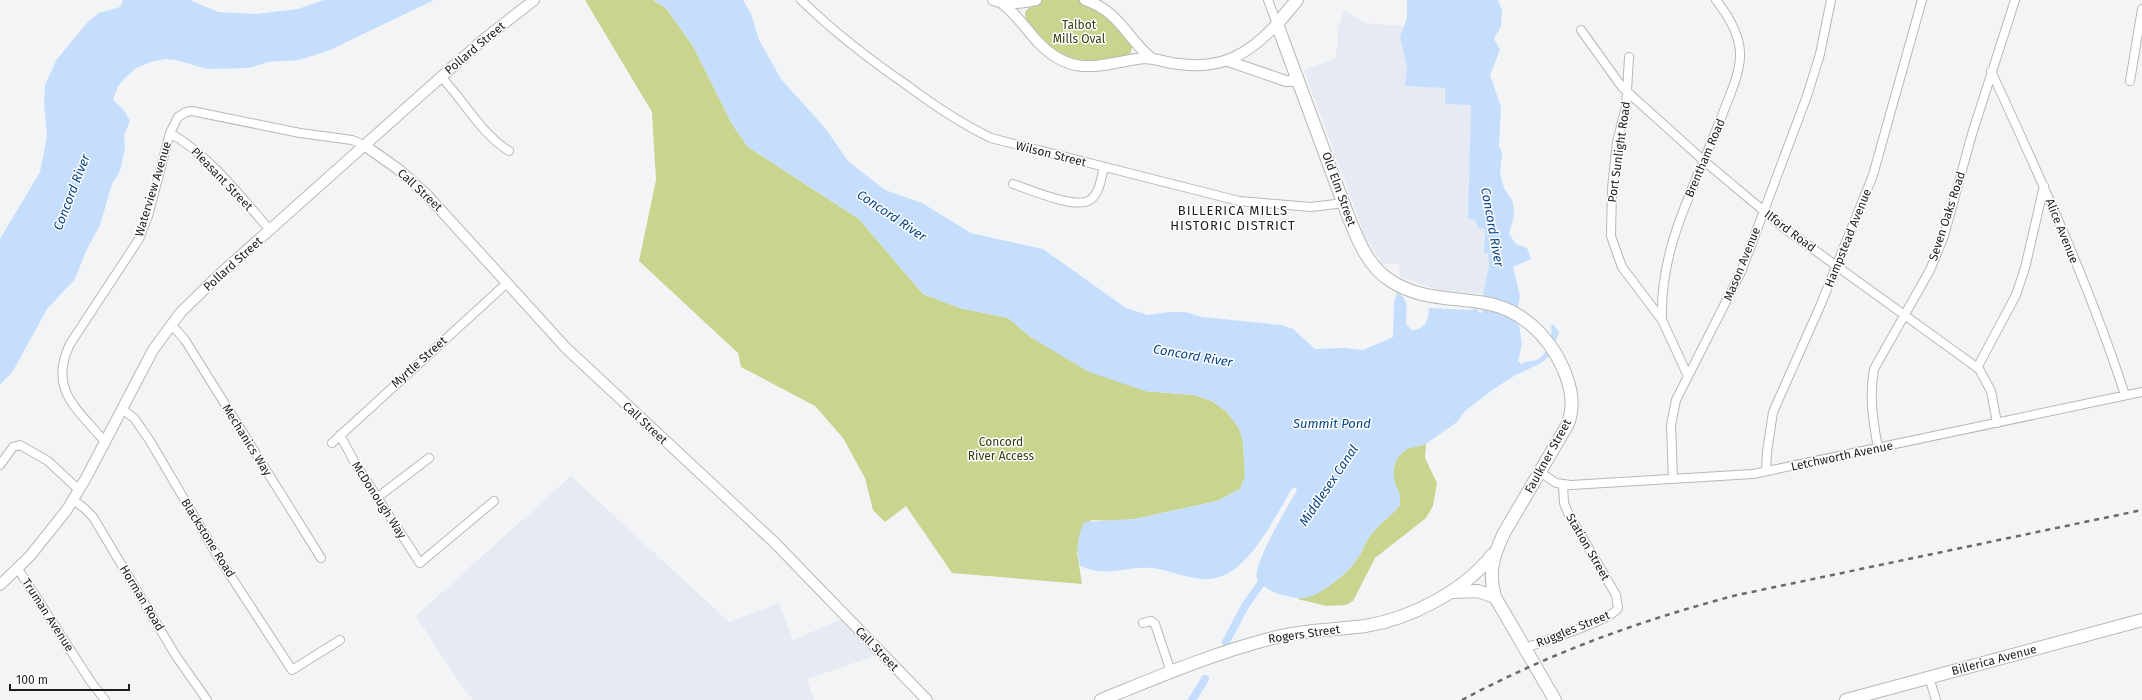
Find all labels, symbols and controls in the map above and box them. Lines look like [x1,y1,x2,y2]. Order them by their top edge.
street label: Pollard Street [442,18,508,77]
park label: Talbot Mills Oval [1053,18,1106,46]
street label: Port Sunlight Road [1605,101,1633,203]
street label: Brentham Road [1682,117,1728,199]
street label: Wilson Street [1014,138,1088,170]
street label: Waterview Avenue [132,140,174,238]
street label: Pleasant Street [188,145,256,214]
street label: Old Elm Street [1319,150,1359,229]
water label: Concord River [50,151,93,232]
street label: Call Street [395,166,446,215]
street label: Seven Oaks Road [1926,170,1968,262]
water label: Concord River [1478,186,1507,269]
water label: Concord River [854,187,930,245]
street label: Hampstead Avenue [1822,187,1874,289]
street label: Alice Avenue [2043,196,2081,266]
district label: BILLERICA MILLS HISTORIC DISTRICT [1170,203,1296,233]
street label: Ilford Road [1762,207,1818,255]
street label: Mason Avenue [1721,225,1763,303]
street label: Pollard Street [201,233,266,294]
street label: Myrtle Street [388,333,450,391]
water label: Concord River [1152,341,1235,370]
street label: Call Street [620,399,671,448]
street label: Mechanics Way [219,402,275,479]
water label: Summit Pond [1292,416,1371,431]
street label: Faulkner Street [1522,416,1574,495]
park label: Concord River Access [968,435,1035,463]
street label: Letchworth Avenue [1790,438,1894,474]
water label: Middlesex Canal [1296,442,1361,529]
street label: McDonough Way [349,459,409,541]
street label: Blackstone Road [178,496,238,580]
street label: Station Street [1563,511,1613,583]
street label: Horman Road [117,562,167,634]
street label: Truman Avenue [19,576,77,654]
street label: Ruggles Street [1534,608,1612,650]
street label: Rogers Street [1267,622,1342,646]
street label: Call Street [853,624,902,674]
street label: Billerica Avenue [1950,642,2038,678]
scale bar [10,666,129,692]
text: 100 m [16,673,48,687]

